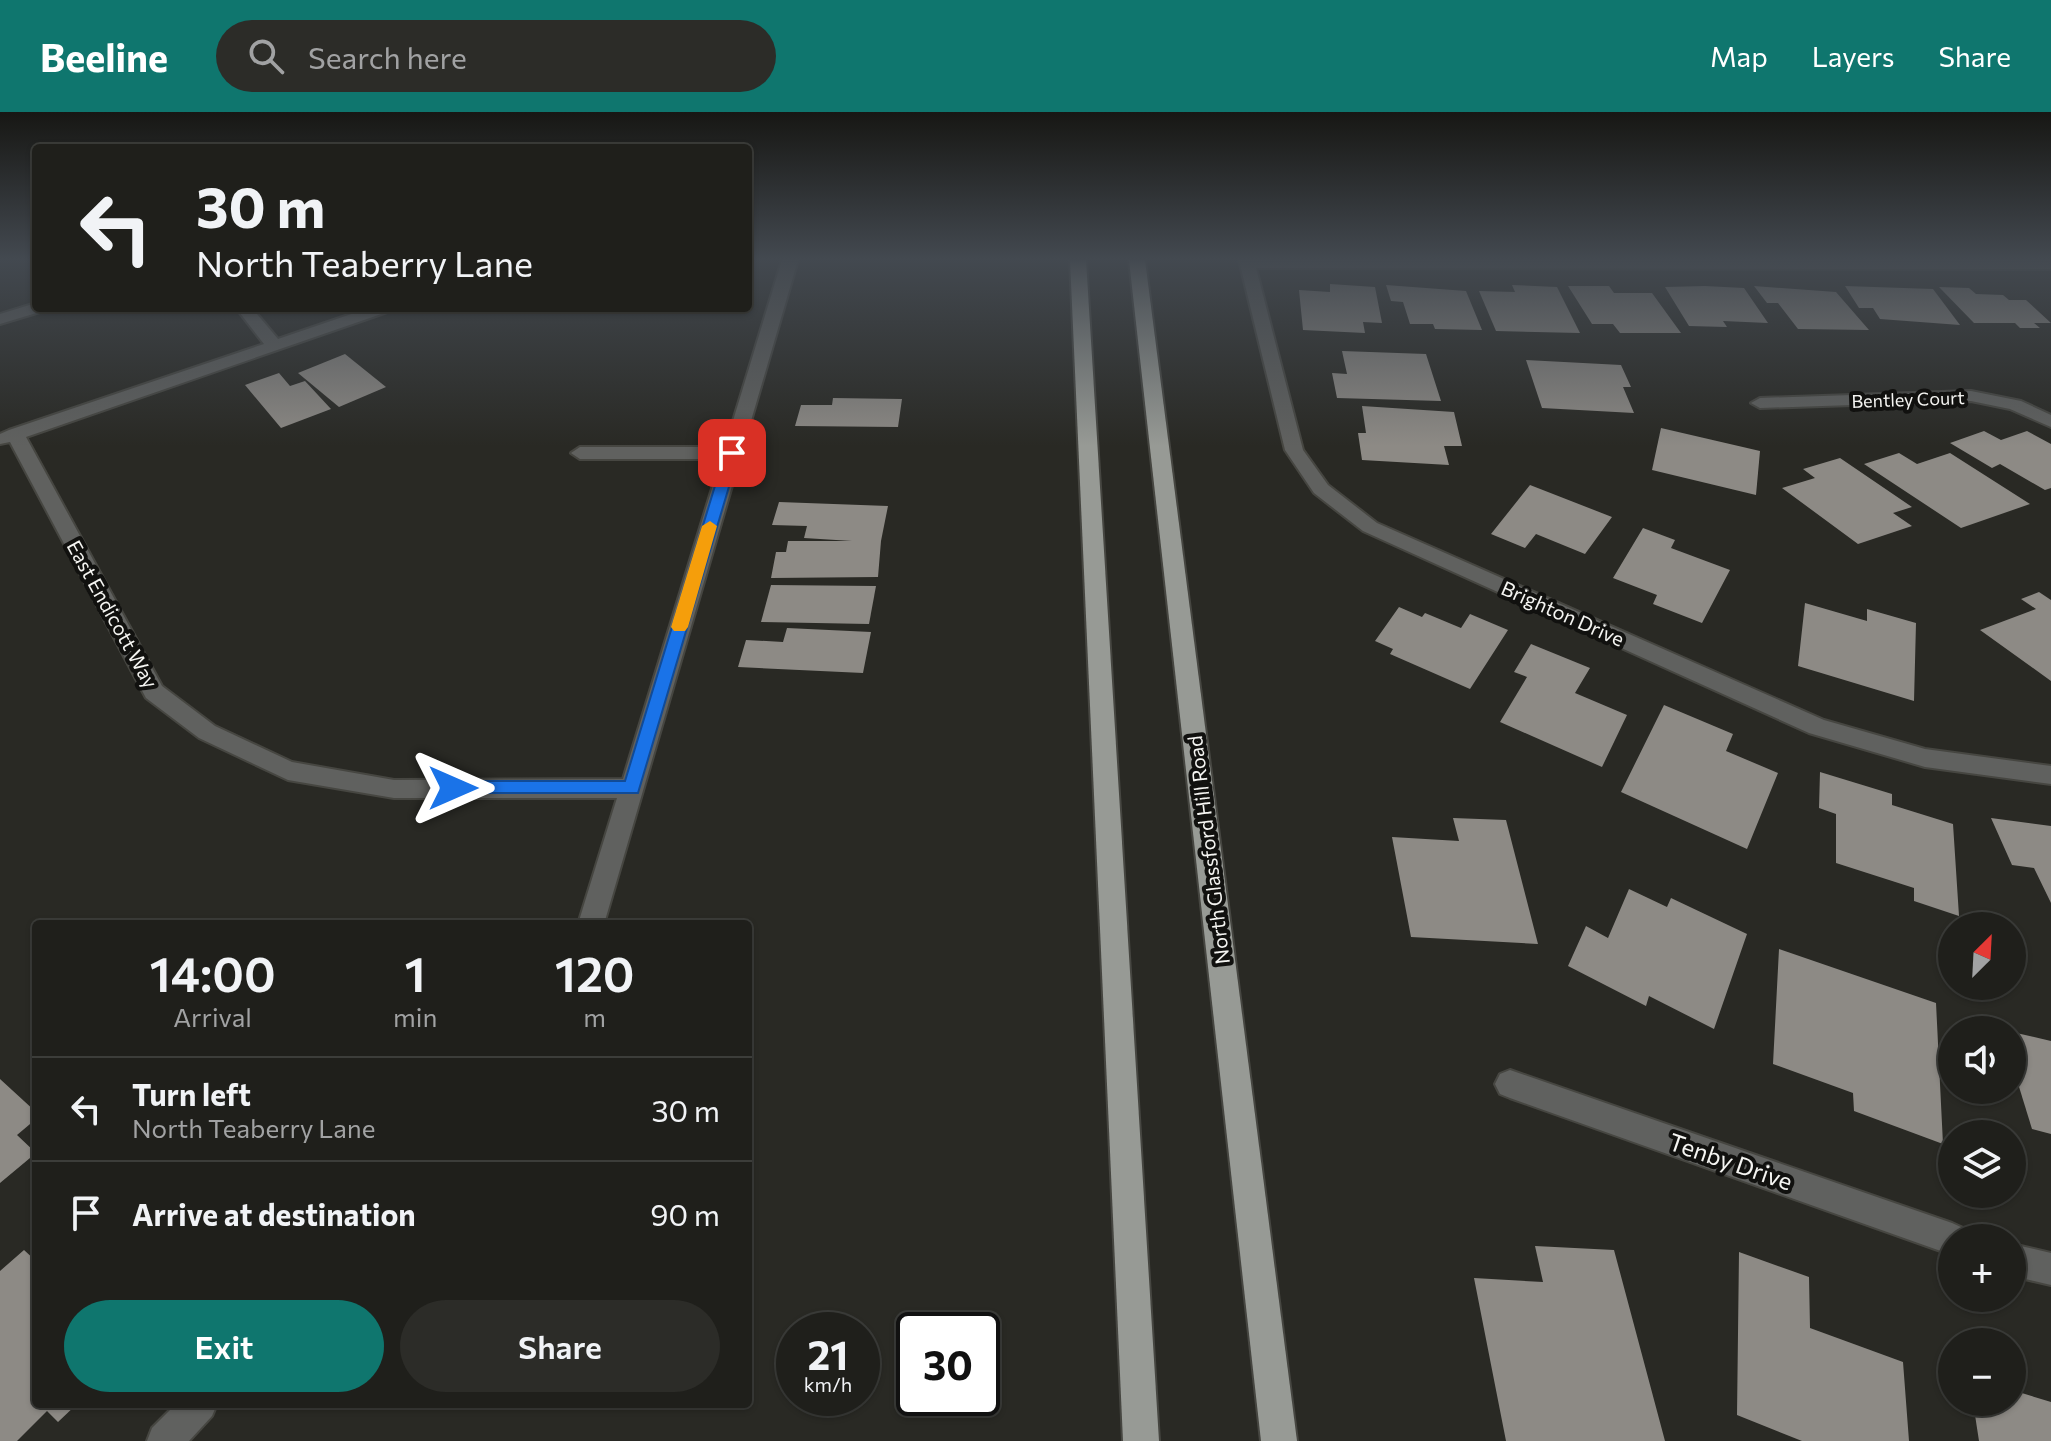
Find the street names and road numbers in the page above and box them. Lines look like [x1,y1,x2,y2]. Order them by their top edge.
street label: Bentley Court [1851,386,1965,412]
street label: East Endicott Way [62,536,164,692]
street label: Brighton Drive [1498,575,1628,651]
street label: North Glassford Hill Road [1182,734,1234,966]
street label: Tenby Drive [1665,1126,1797,1196]

